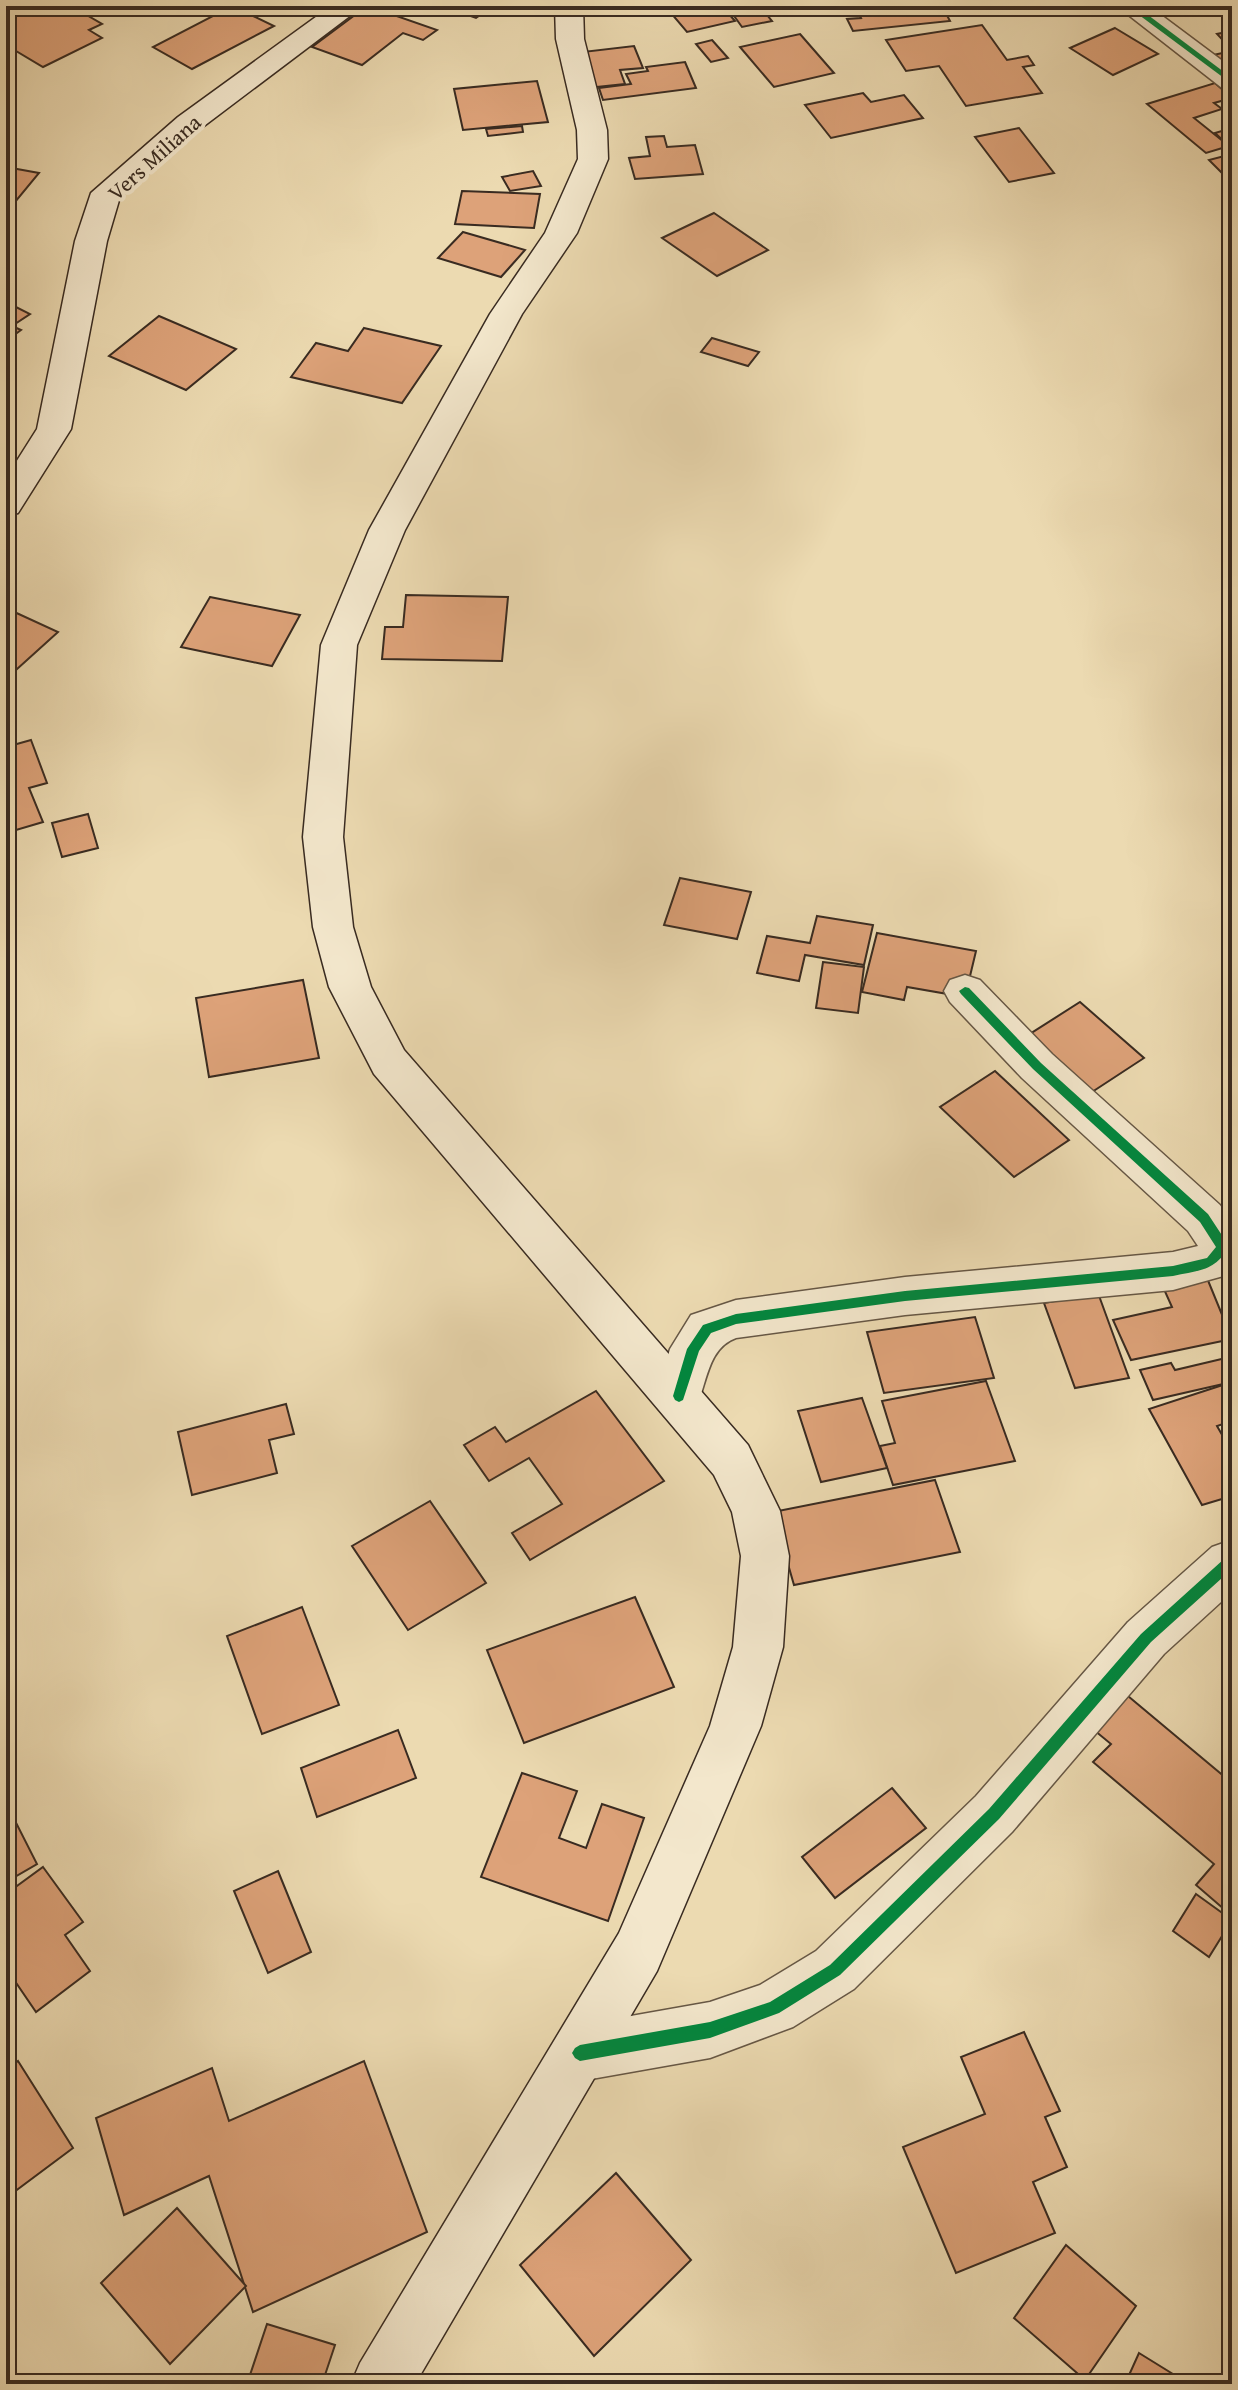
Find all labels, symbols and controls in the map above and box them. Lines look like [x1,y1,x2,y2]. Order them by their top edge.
street label: Vers Miliana [100,106,208,208]

